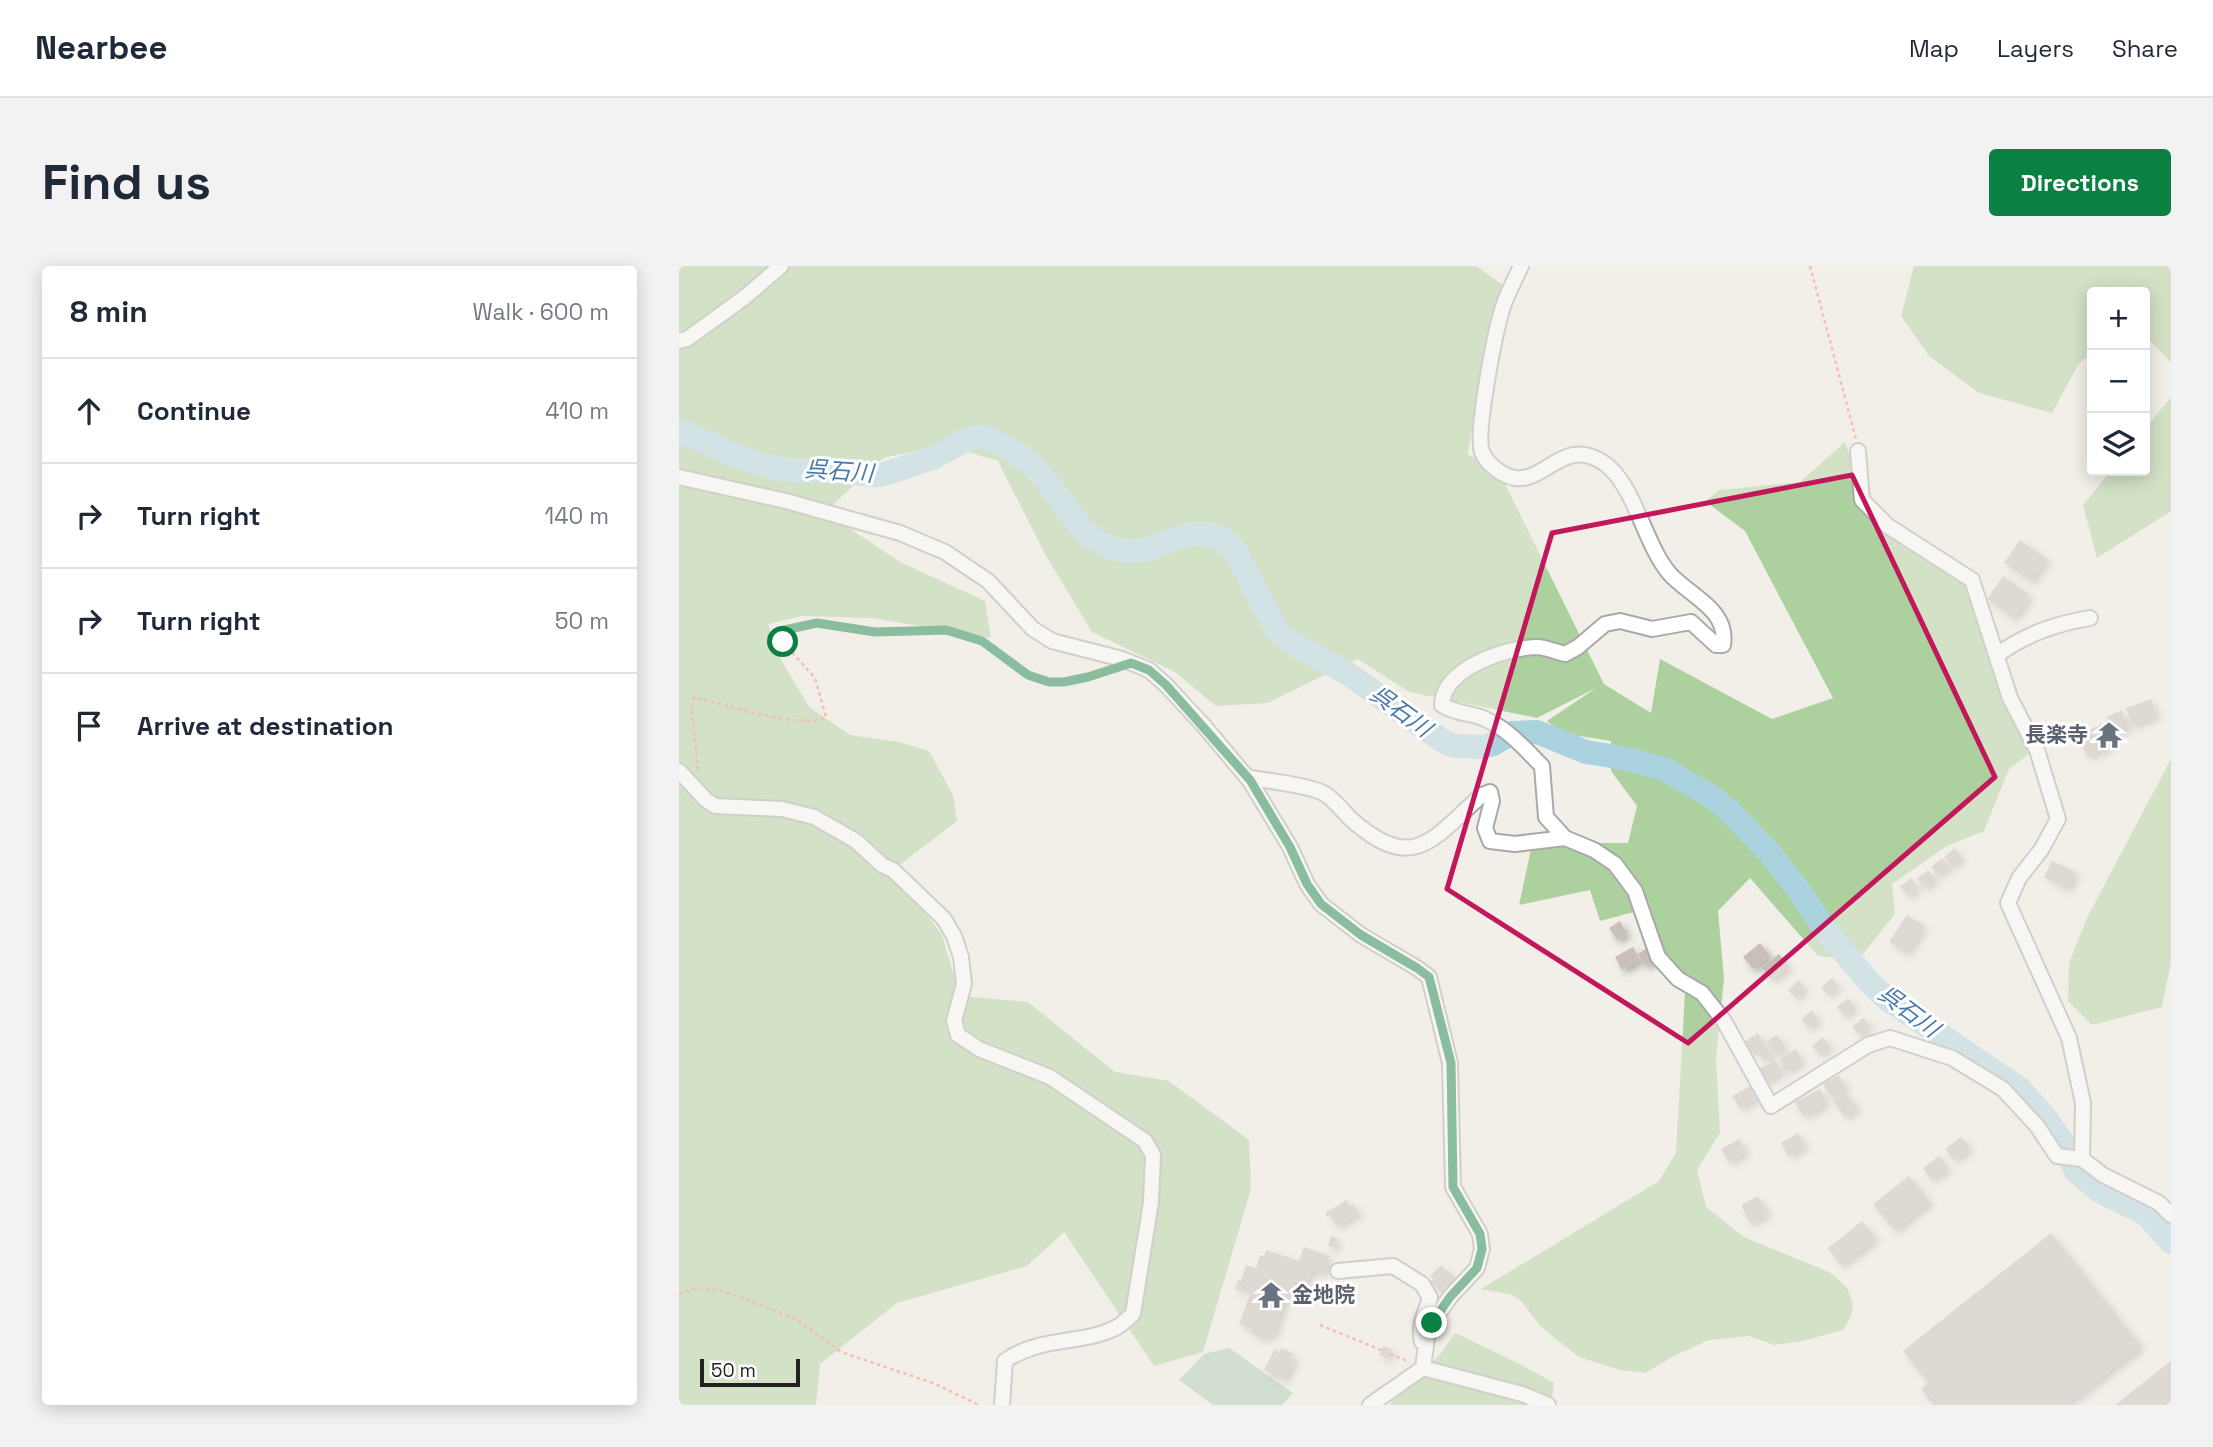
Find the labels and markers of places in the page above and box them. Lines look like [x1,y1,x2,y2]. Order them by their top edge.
temple icon: 長楽寺 [2094,720,2124,750]
place label: 長楽寺 [2025,721,2088,748]
temple icon: 金地院 [1256,1280,1286,1310]
place label: 金地院 [1292,1281,1355,1308]

